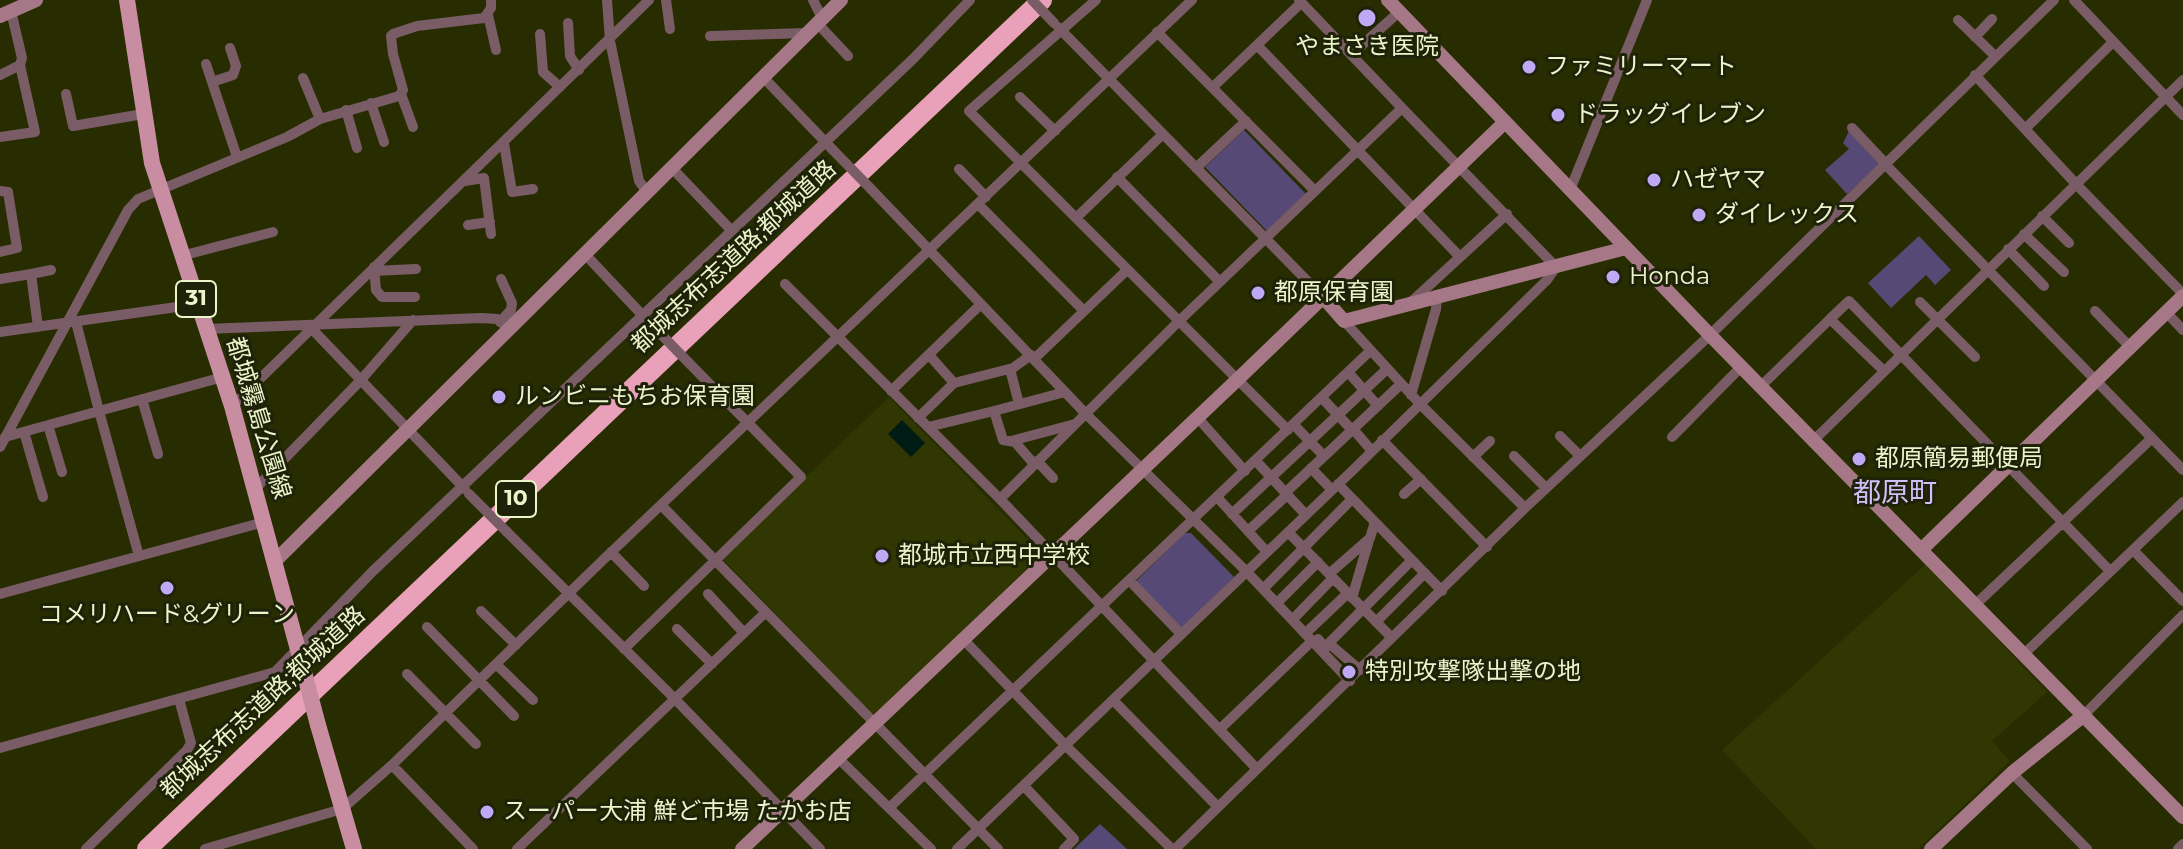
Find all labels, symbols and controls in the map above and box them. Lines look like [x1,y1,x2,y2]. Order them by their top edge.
marker: やまさき医院 [1356,7,1378,29]
place label: やまさき医院 [1295,33,1439,61]
place label: ファミリーマート [1545,53,1737,81]
marker: ファミリーマート [1520,58,1538,76]
place label: ドラッグイレブン [1574,101,1766,129]
marker: ドラッグイレブン [1549,106,1567,124]
street label: 都城志布志道路;都城道路 [626,155,842,359]
place label: ハゼヤマ [1670,166,1766,194]
marker: ハゼヤマ [1645,171,1663,189]
place label: ダイレックス [1715,201,1859,229]
marker: ダイレックス [1690,206,1708,224]
place label: Honda [1629,263,1710,291]
marker: Honda [1604,268,1622,286]
place label: 都原保育園 [1274,279,1394,307]
road number: 31 [176,281,216,317]
marker: 都原保育園 [1249,284,1267,302]
street label: 都城霧島公園線 [220,333,296,503]
place label: ルンビニもちお保育園 [515,383,755,411]
marker: ルンビニもちお保育園 [490,388,508,406]
place label: 都原簡易郵便局 [1875,445,2043,473]
marker: 都原簡易郵便局 [1850,450,1868,468]
district label: 都原町 [1853,477,1937,511]
road number: 10 [496,481,536,517]
place label: 都城市立西中学校 [898,542,1090,570]
marker: 都城市立西中学校 [873,547,891,565]
marker: コメリハード&グリーン [158,579,176,597]
place label: コメリハード&グリーン [39,601,295,629]
street label: 都城志布志道路;都城道路 [155,601,371,805]
place label: 特別攻撃隊出撃の地 [1365,658,1581,686]
marker: 特別攻撃隊出撃の地 [1340,663,1358,681]
place label: スーパー大浦 鮮ど市場 たかお店 [503,798,852,826]
marker: スーパー大浦 鮮ど市場 たかお店 [478,803,496,821]

